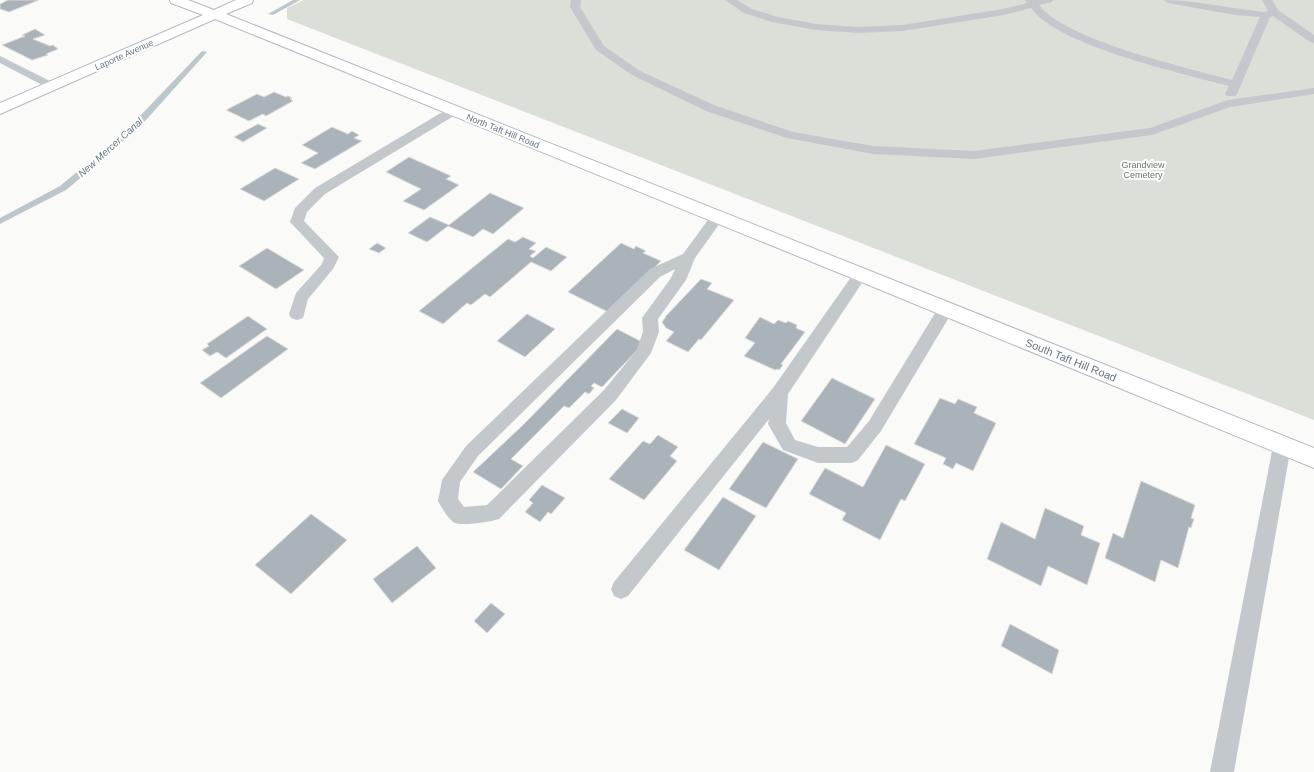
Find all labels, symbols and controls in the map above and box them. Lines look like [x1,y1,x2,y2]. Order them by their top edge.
street label: Laporte Avenue [93,38,155,72]
street label: North Taft Hill Road [465,112,541,150]
water label: New Mercer Canal [76,115,145,179]
park label: Grandview Cemetery [1121,160,1165,180]
street label: South Taft Hill Road [1024,336,1118,384]

